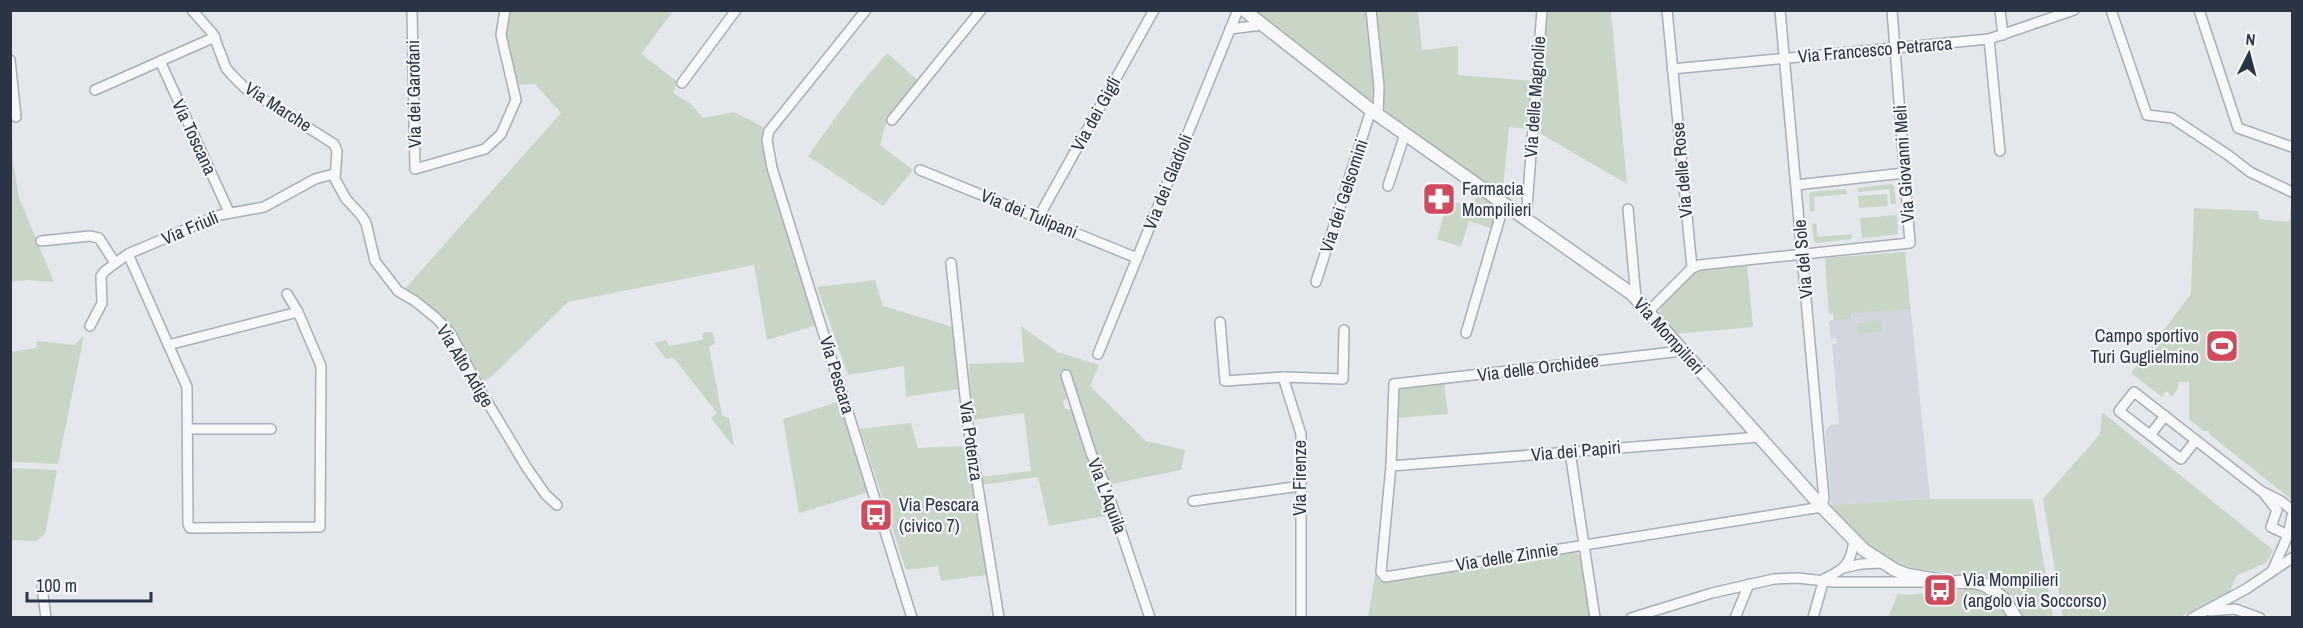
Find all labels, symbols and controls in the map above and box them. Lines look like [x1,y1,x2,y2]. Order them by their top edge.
north arrow [2219,24,2279,84]
text: N [2245,28,2256,51]
street label: Via Francesco Petrarca [1797,30,1953,69]
street label: Via delle Magnolie [1518,35,1551,159]
street label: Via dei Garofani [400,40,427,148]
street label: Via dei Gigli [1065,72,1126,156]
street label: Via Marche [240,76,317,138]
street label: Via Toscana [166,95,223,179]
street label: Via Giovanni Meli [1887,104,1920,224]
street label: Via delle Rose [1665,121,1698,219]
street label: Via dei Gladioli [1137,130,1198,234]
street label: Via dei Gelsomini [1313,136,1374,256]
place label: Farmacia Mompilieri [1462,176,1532,222]
pharmacy icon: Farmacia Mompilieri [1421,181,1457,217]
street label: Via dei Tulipani [977,183,1081,244]
street label: Via Friuli [157,204,222,251]
street label: Via del Sole [1787,218,1818,300]
street label: Via Mompilieri [1628,292,1711,380]
street label: Via Alto Adige [431,320,500,412]
place label: Campo sportivo Turi Guglielmino [2090,323,2199,369]
sports icon: Campo sportivo Turi Guglielmino [2204,328,2240,364]
street label: Via Pescara [814,333,861,417]
street label: Via delle Orchidee [1476,348,1600,387]
street label: Via Potenza [954,399,989,482]
street label: Via dei Papiri [1530,434,1622,467]
street label: Via Firenze [1287,440,1312,516]
street label: Via L'Aquila [1082,455,1133,537]
place label: Via Pescara (civico 7) [899,492,979,538]
bus stop icon: Via Pescara (civico 7) [858,497,894,533]
street label: Via delle Zinnie [1454,536,1560,577]
scale bar [27,565,152,603]
place label: Via Mompilieri (angolo via Soccorso) [1963,567,2107,613]
bus stop icon: Via Mompilieri (angolo via Soccorso) [1922,572,1958,608]
text: 100 m [36,573,77,598]

